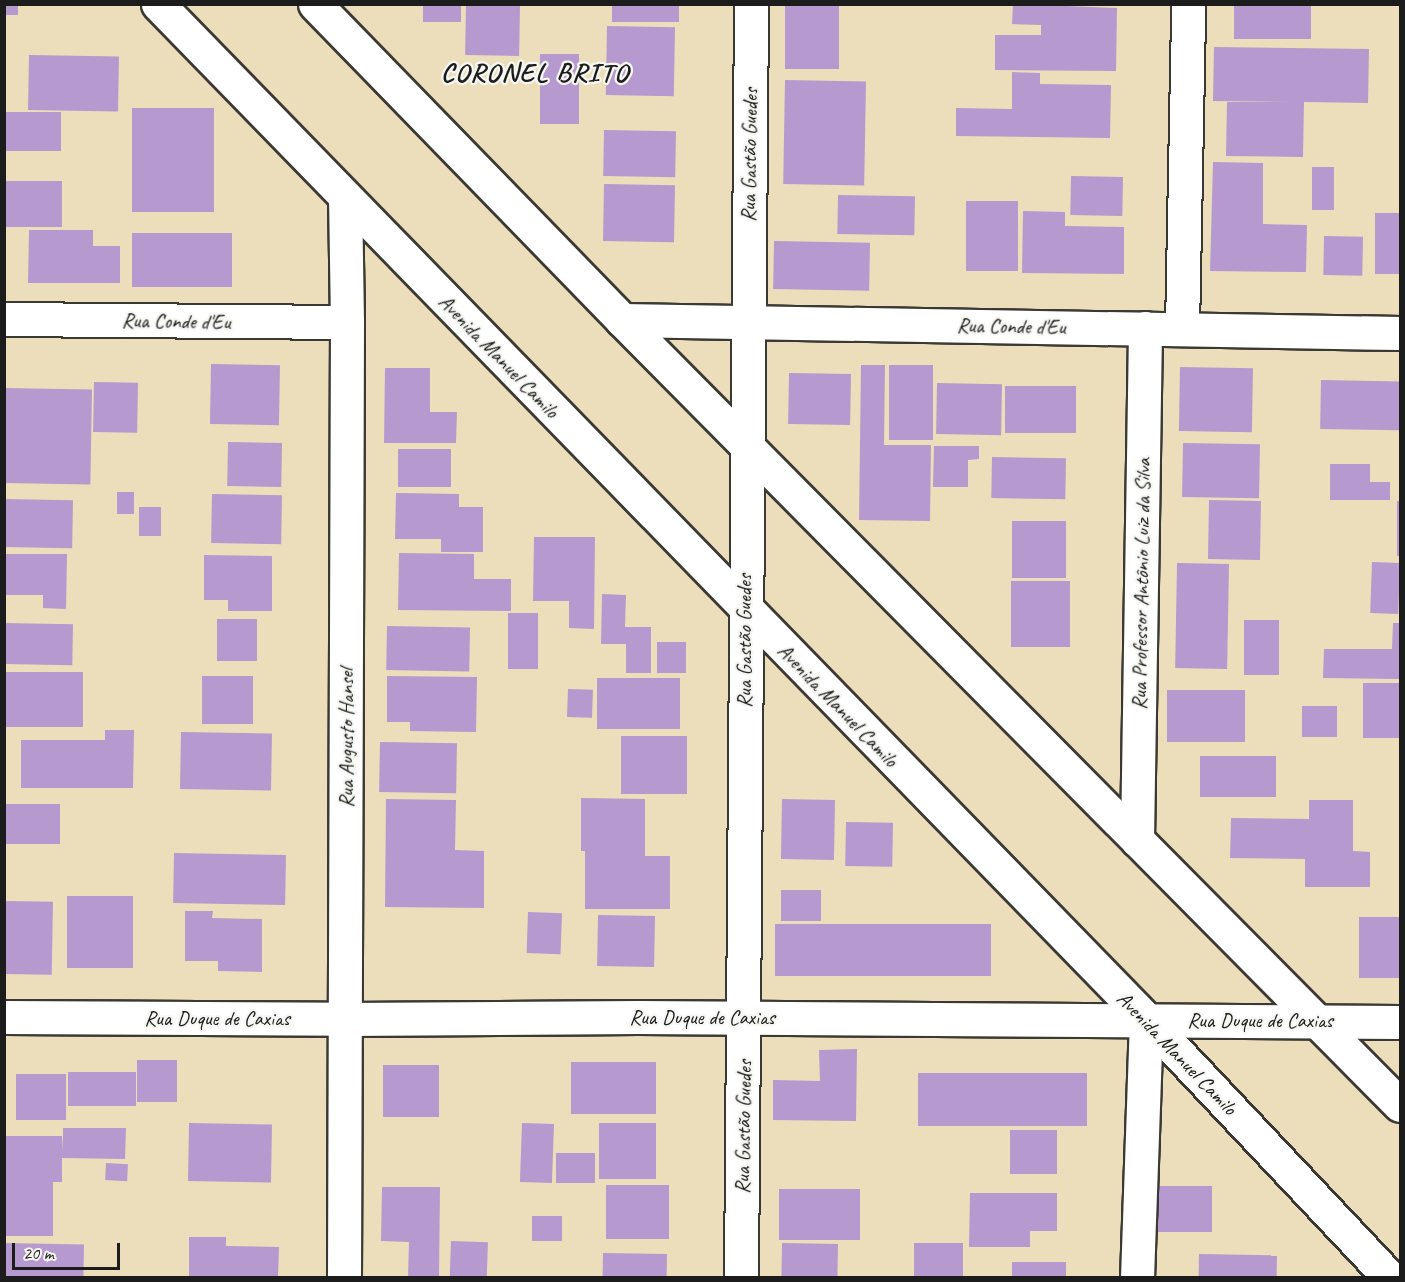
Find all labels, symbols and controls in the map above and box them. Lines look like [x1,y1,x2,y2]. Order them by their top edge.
district label: CORONEL BRITO [442,57,628,89]
street label: Rua Gastão Guedes [735,88,763,222]
street label: Avenida Manuel Camilo [434,289,564,423]
street label: Rua Conde d'Eu [122,307,230,335]
street label: Rua Conde d'Eu [957,312,1065,340]
street label: Rua Professor Antônio Luiz da Silva [1126,458,1156,710]
street label: Rua Gastão Guedes [731,574,757,708]
street label: Avenida Manuel Camilo [773,638,903,772]
street label: Rua Augusto Hansel [333,668,359,808]
street label: Avenida Manuel Camilo [1112,986,1242,1120]
street label: Rua Duque de Caxias [629,1004,775,1030]
street label: Rua Duque de Caxias [144,1005,290,1031]
street label: Rua Duque de Caxias [1187,1007,1333,1033]
street label: Rua Gastão Guedes [729,1060,757,1194]
scale bar [15,1231,123,1269]
text: 20 m [23,1242,54,1264]

